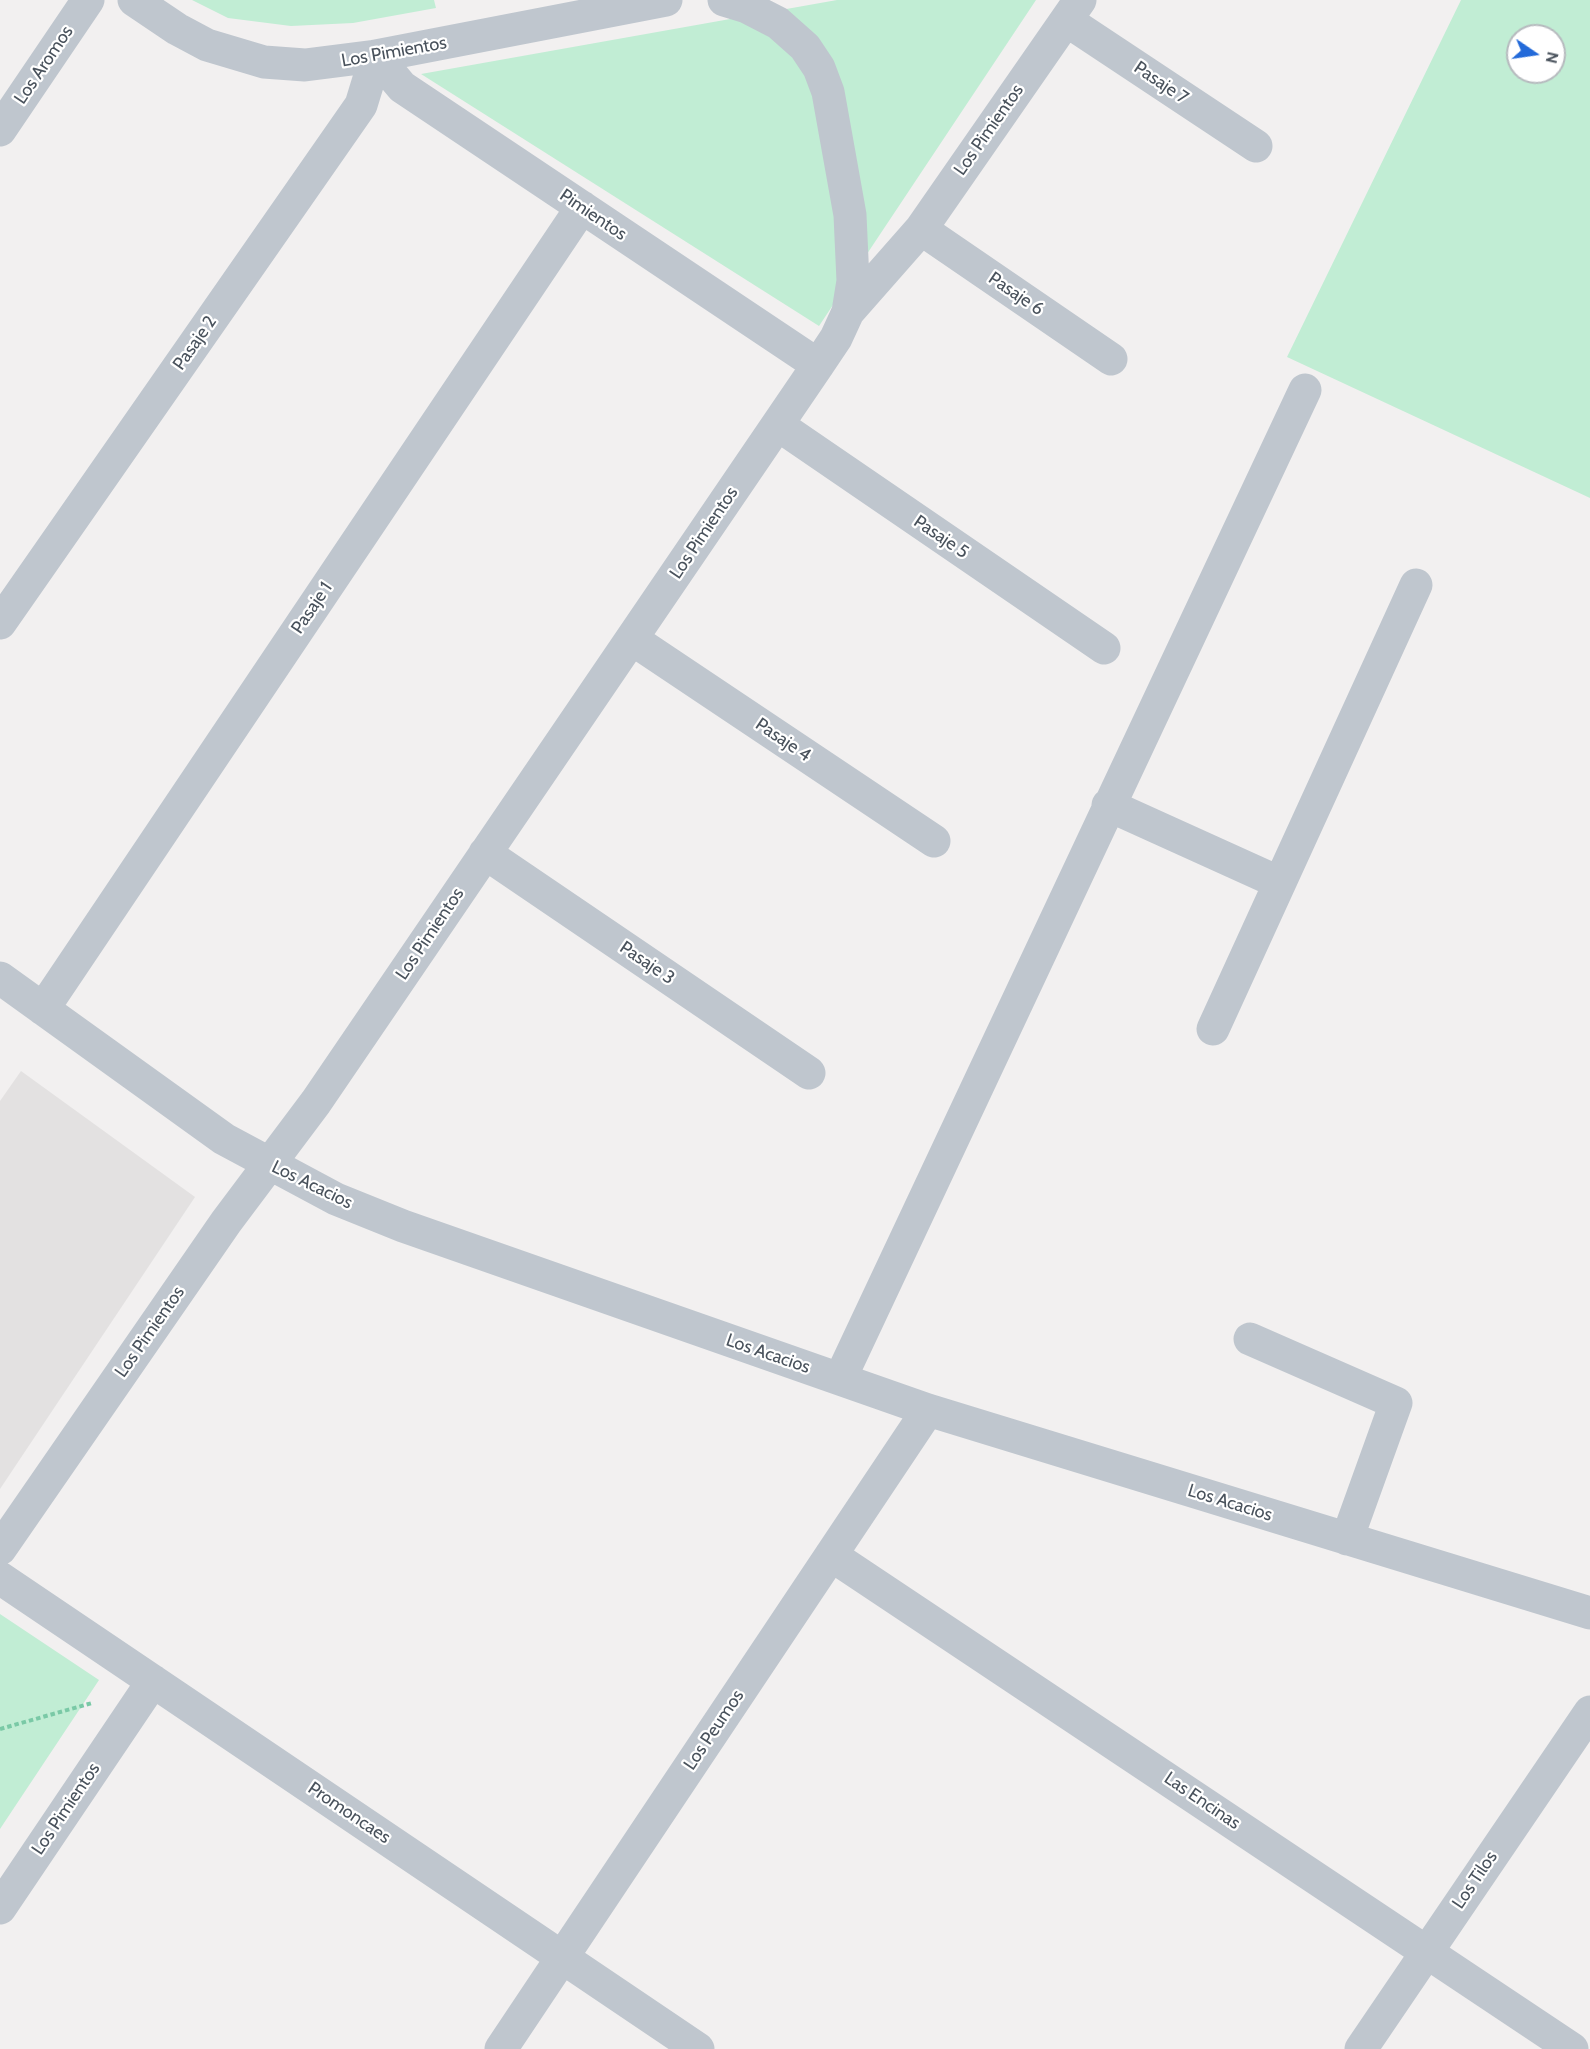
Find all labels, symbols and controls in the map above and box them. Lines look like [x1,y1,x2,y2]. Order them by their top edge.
street label: Los Aromos [10,22,78,108]
north arrow [1506,24,1566,84]
street label: Los Pimientos [340,32,448,72]
text: N [1542,50,1563,65]
street label: Pasaje 7 [1130,57,1192,109]
street label: Los Pimientos [950,80,1028,180]
street label: Pimientos [555,185,631,245]
street label: Pasaje 6 [984,268,1048,320]
street label: Pasaje 2 [169,312,221,374]
street label: Los Pimientos [665,483,743,583]
street label: Pasaje 5 [909,511,973,563]
street label: Pasaje 1 [287,578,337,638]
street label: Pasaje 4 [751,714,815,766]
street label: Los Pimientos [391,884,469,984]
street label: Pasaje 3 [615,937,679,989]
street label: Los Acacios [268,1156,356,1214]
street label: Los Pimientos [111,1282,189,1382]
street label: Los Acacios [723,1330,813,1378]
street label: Los Acacios [1185,1480,1275,1526]
street label: Los Peumos [679,1686,749,1774]
street label: Los Pimientos [27,1759,105,1859]
street label: Las Encinas [1160,1768,1244,1834]
street label: Promoncaes [304,1778,394,1848]
street label: Los Tilos [1448,1847,1502,1913]

